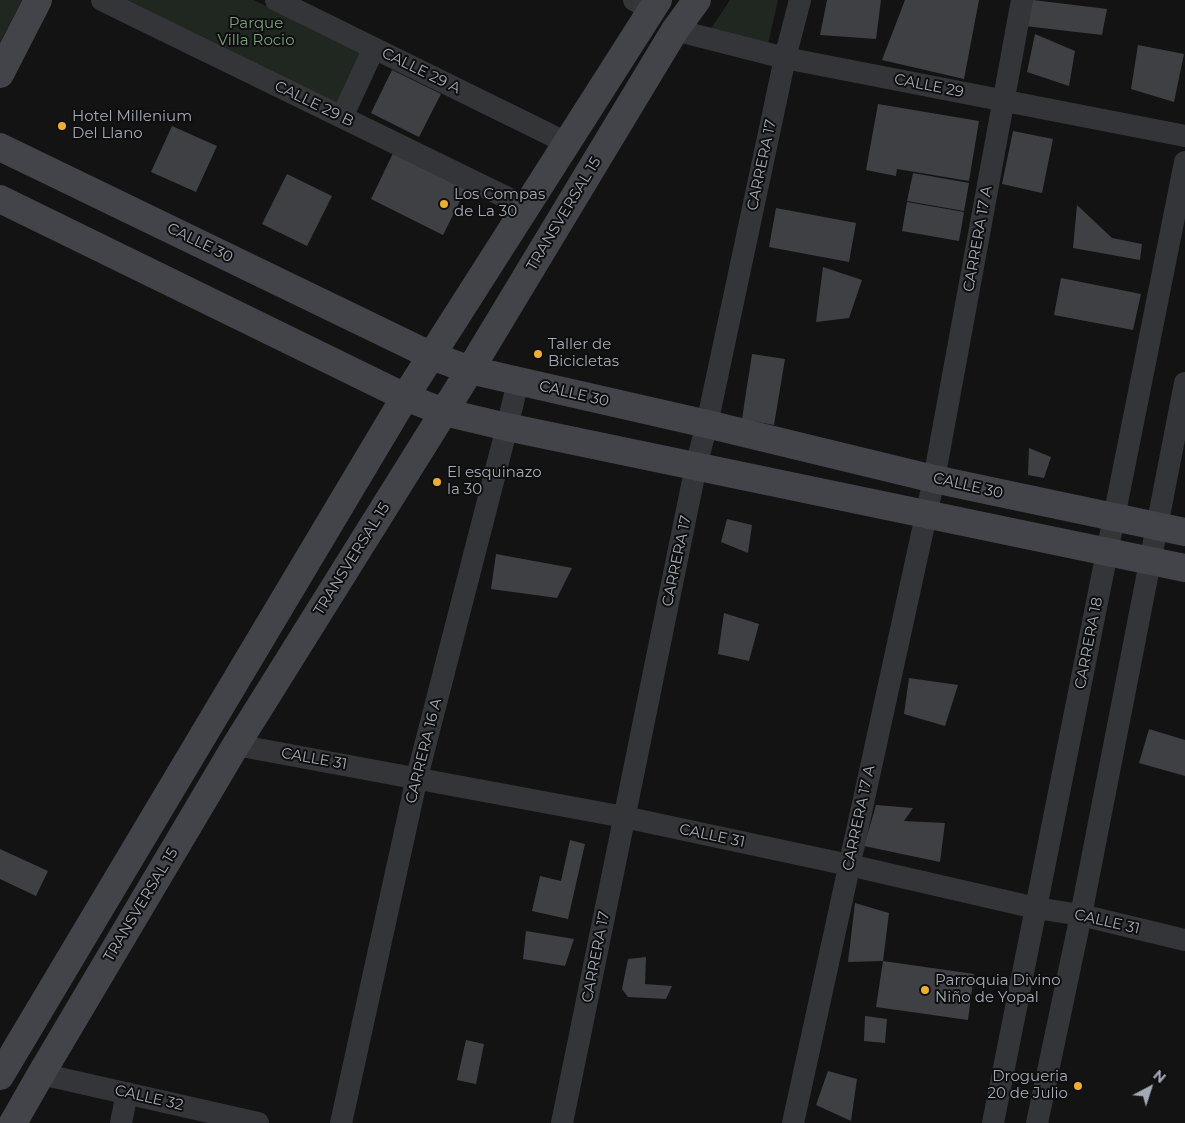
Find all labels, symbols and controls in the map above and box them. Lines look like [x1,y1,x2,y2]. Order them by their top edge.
park label: Parque Villa Rocio [217,15,295,50]
street label: CALLE 29 A [379,44,463,98]
street label: CALLE 29 [893,70,965,102]
street label: CALLE 29 B [272,77,356,131]
place label: Hotel Millenium Del Llano [72,108,192,143]
street label: CARRERA 17 [744,118,780,212]
marker: Hotel Millenium Del Llano [56,120,68,132]
street label: TRANSVERSAL 15 [523,154,605,274]
street label: CARRERA 17 A [960,185,996,293]
place label: Los Compas de La 30 [454,186,545,221]
marker: Los Compas de La 30 [438,198,450,210]
street label: CALLE 30 [164,219,236,267]
place label: Taller de Bicicletas [548,336,619,371]
marker: Taller de Bicicletas [532,348,544,360]
street label: CALLE 30 [537,377,611,411]
place label: El esquinazo la 30 [447,464,542,499]
street label: CALLE 30 [931,469,1005,503]
marker: El esquinazo la 30 [431,476,443,488]
street label: TRANSVERSAL 15 [310,499,394,619]
street label: CARRERA 17 [659,514,695,608]
street label: CARRERA 18 [1071,595,1107,691]
street label: CARRERA 16 A [402,697,446,805]
street label: CALLE 31 [280,744,348,774]
street label: CARRERA 17 A [839,764,879,872]
street label: CALLE 31 [678,820,746,852]
street label: TRANSVERSAL 15 [100,845,182,965]
street label: CALLE 31 [1073,906,1141,938]
street label: CARRERA 17 [578,910,614,1004]
place label: Parroquia Divino Niño de Yopal [935,972,1061,1007]
marker: Parroquia Divino Niño de Yopal [919,984,931,996]
north arrow [1125,1063,1175,1113]
text: N [1150,1066,1170,1087]
place label: Drogueria 20 de Julio [987,1068,1068,1103]
marker: Drogueria 20 de Julio [1072,1080,1084,1092]
street label: CALLE 32 [113,1081,185,1115]

